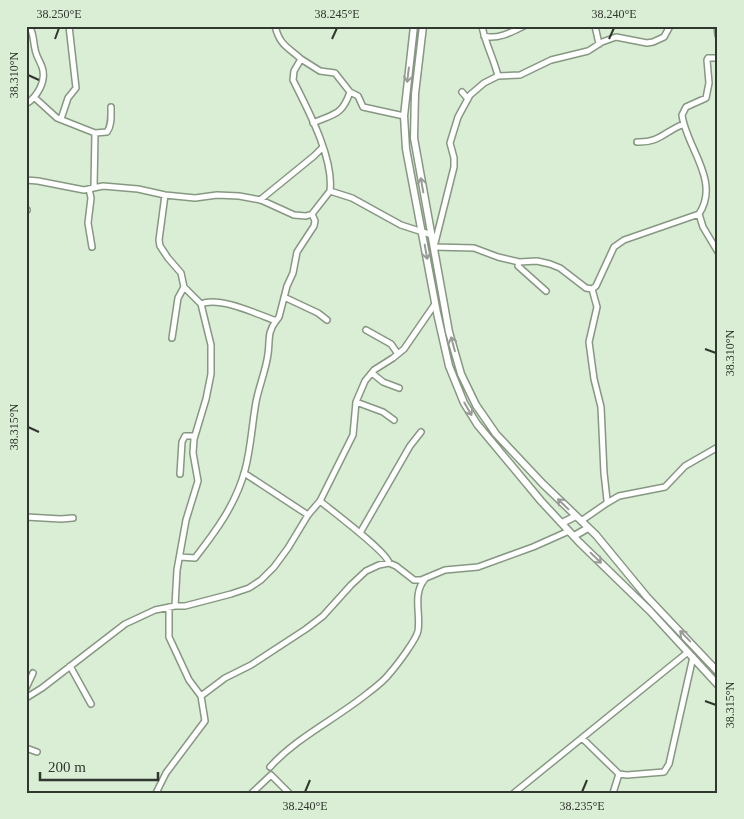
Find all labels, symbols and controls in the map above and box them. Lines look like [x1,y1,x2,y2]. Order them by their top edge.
text: 38.250°E [36,7,82,21]
text: 38.245°E [314,7,360,21]
text: 38.240°E [591,7,637,21]
text: 38.310°N [7,51,21,98]
one-way arrow [403,66,413,82]
one-way arrow [417,177,427,193]
one-way arrow [422,244,431,260]
text: 38.310°N [723,329,737,376]
one-way arrow [447,337,457,353]
one-way arrow [463,401,473,415]
text: 38.315°N [7,403,21,450]
one-way arrow [557,498,570,510]
one-way arrow [590,552,602,564]
one-way arrow [679,630,691,643]
text: 38.315°N [723,681,737,728]
scale bar [40,749,158,781]
text: 200 m [48,759,86,775]
text: 38.240°E [282,799,328,813]
text: 38.235°E [559,799,605,813]

